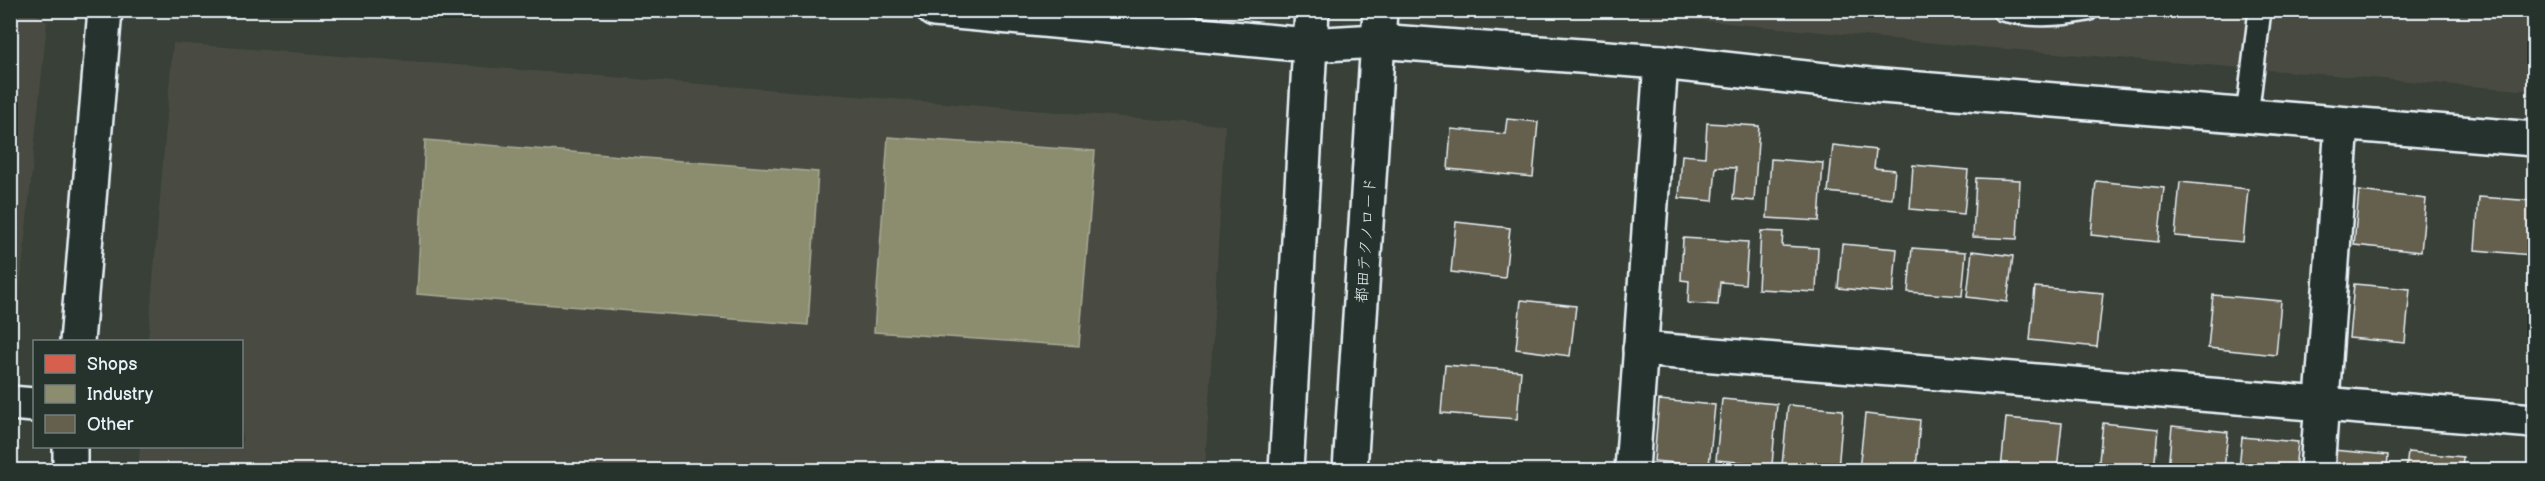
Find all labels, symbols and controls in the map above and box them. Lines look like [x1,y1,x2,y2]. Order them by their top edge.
street label: 都田テクノロード [1353,177,1380,303]
legend [33,340,243,448]
text: Shops [87,354,138,375]
text: Industry [87,384,154,405]
text: Other [87,414,134,435]

